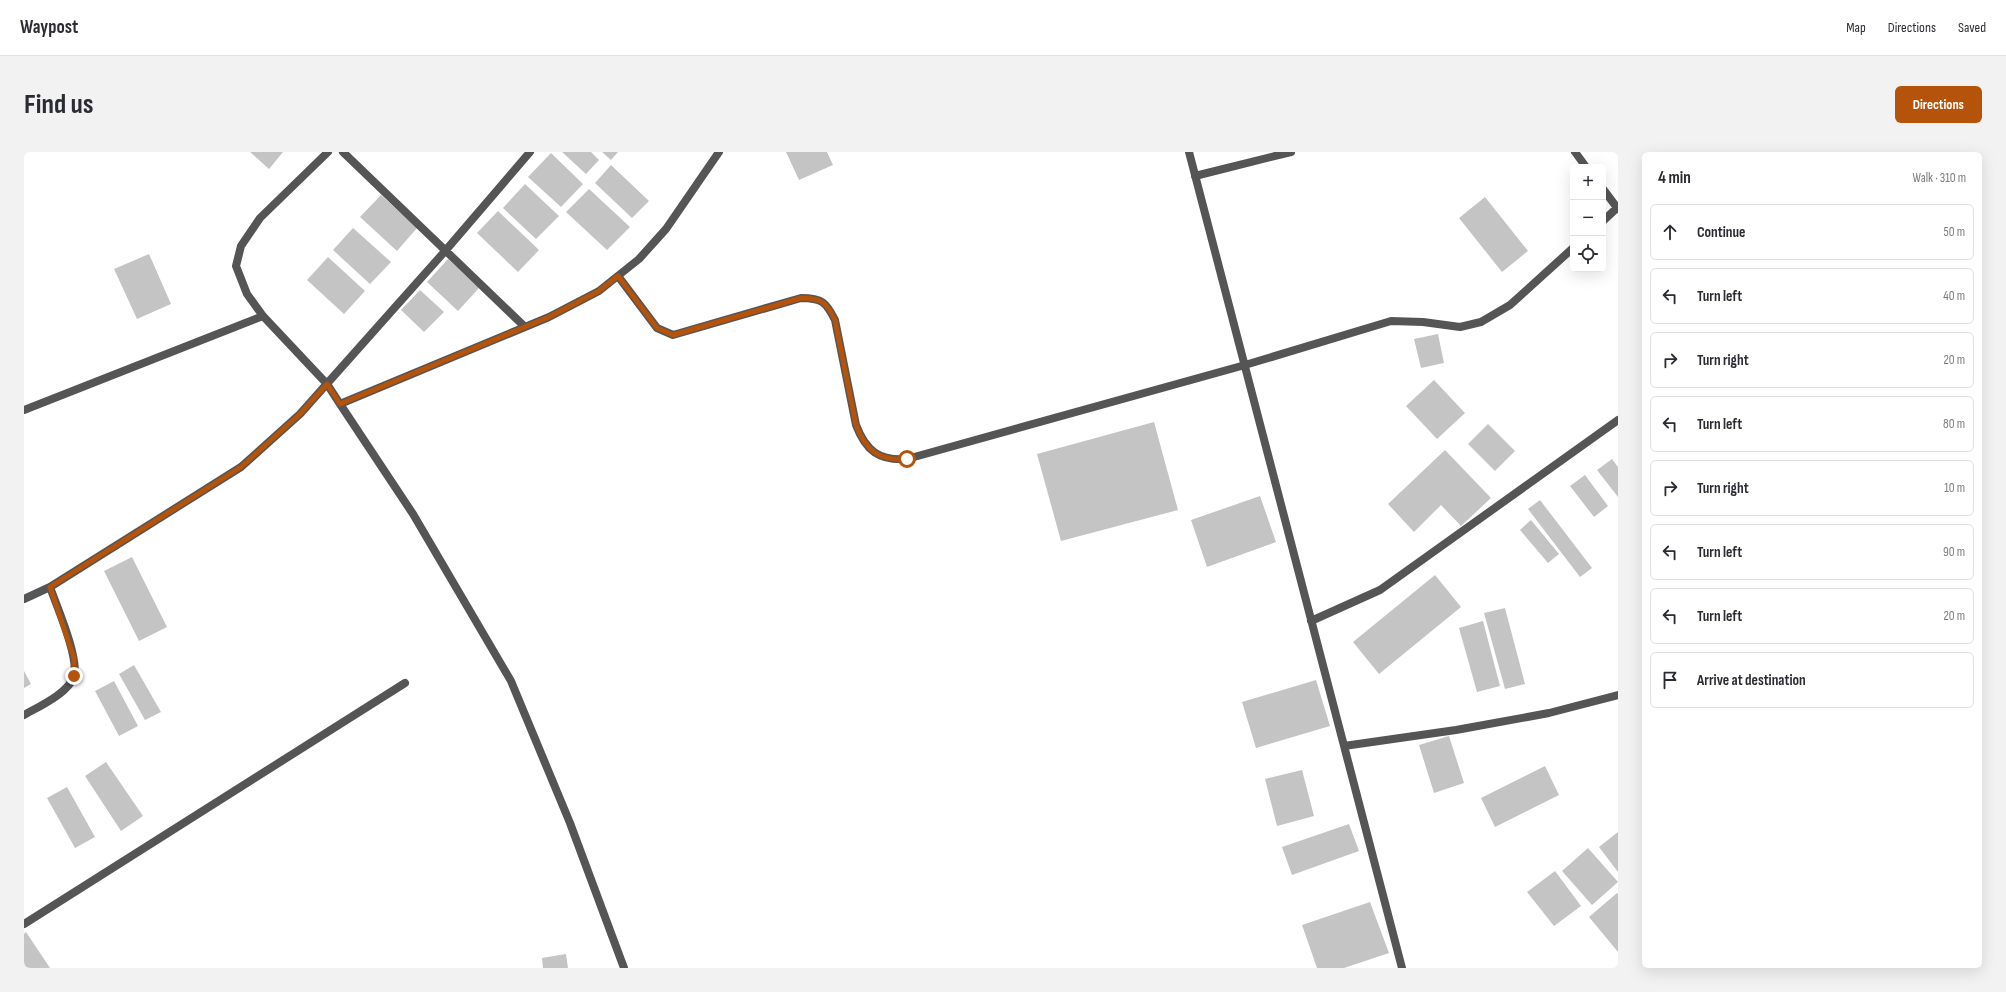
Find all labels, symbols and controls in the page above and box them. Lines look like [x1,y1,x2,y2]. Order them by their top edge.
text: Waypost [20,16,78,39]
text: Map [1846,19,1866,36]
text: Directions [1888,19,1936,36]
text: Saved [1958,19,1986,36]
button: Directions [1895,86,1982,123]
text: Find us [24,88,93,121]
map controls [1570,164,1606,272]
button: + [1570,164,1606,200]
text: 4 min [1658,168,1691,188]
text: Walk · 310 m [1913,170,1966,186]
button: − [1570,200,1606,236]
icon: ahead [1659,221,1681,243]
text: Continue [1697,223,1746,242]
text: 50 m [1944,224,1965,240]
button: locate [1570,236,1606,272]
icon: left [1659,285,1681,307]
text: Turn left [1697,287,1742,306]
text: 40 m [1943,288,1965,304]
icon: right [1659,349,1681,371]
text: Turn right [1697,351,1749,370]
text: 20 m [1943,352,1965,368]
icon: left [1659,413,1681,435]
text: Turn left [1697,415,1742,434]
text: 80 m [1943,416,1965,432]
route start [898,450,916,468]
icon: right [1659,477,1681,499]
text: Turn right [1697,479,1749,498]
text: 10 m [1944,480,1965,496]
icon: left [1659,541,1681,563]
text: Turn left [1697,543,1742,562]
text: 90 m [1943,544,1965,560]
icon: left [1659,605,1681,627]
text: Turn left [1697,607,1742,626]
text: 20 m [1943,608,1965,624]
route end [65,667,83,685]
icon: arrive [1659,669,1681,691]
text: Arrive at destination [1697,671,1806,690]

